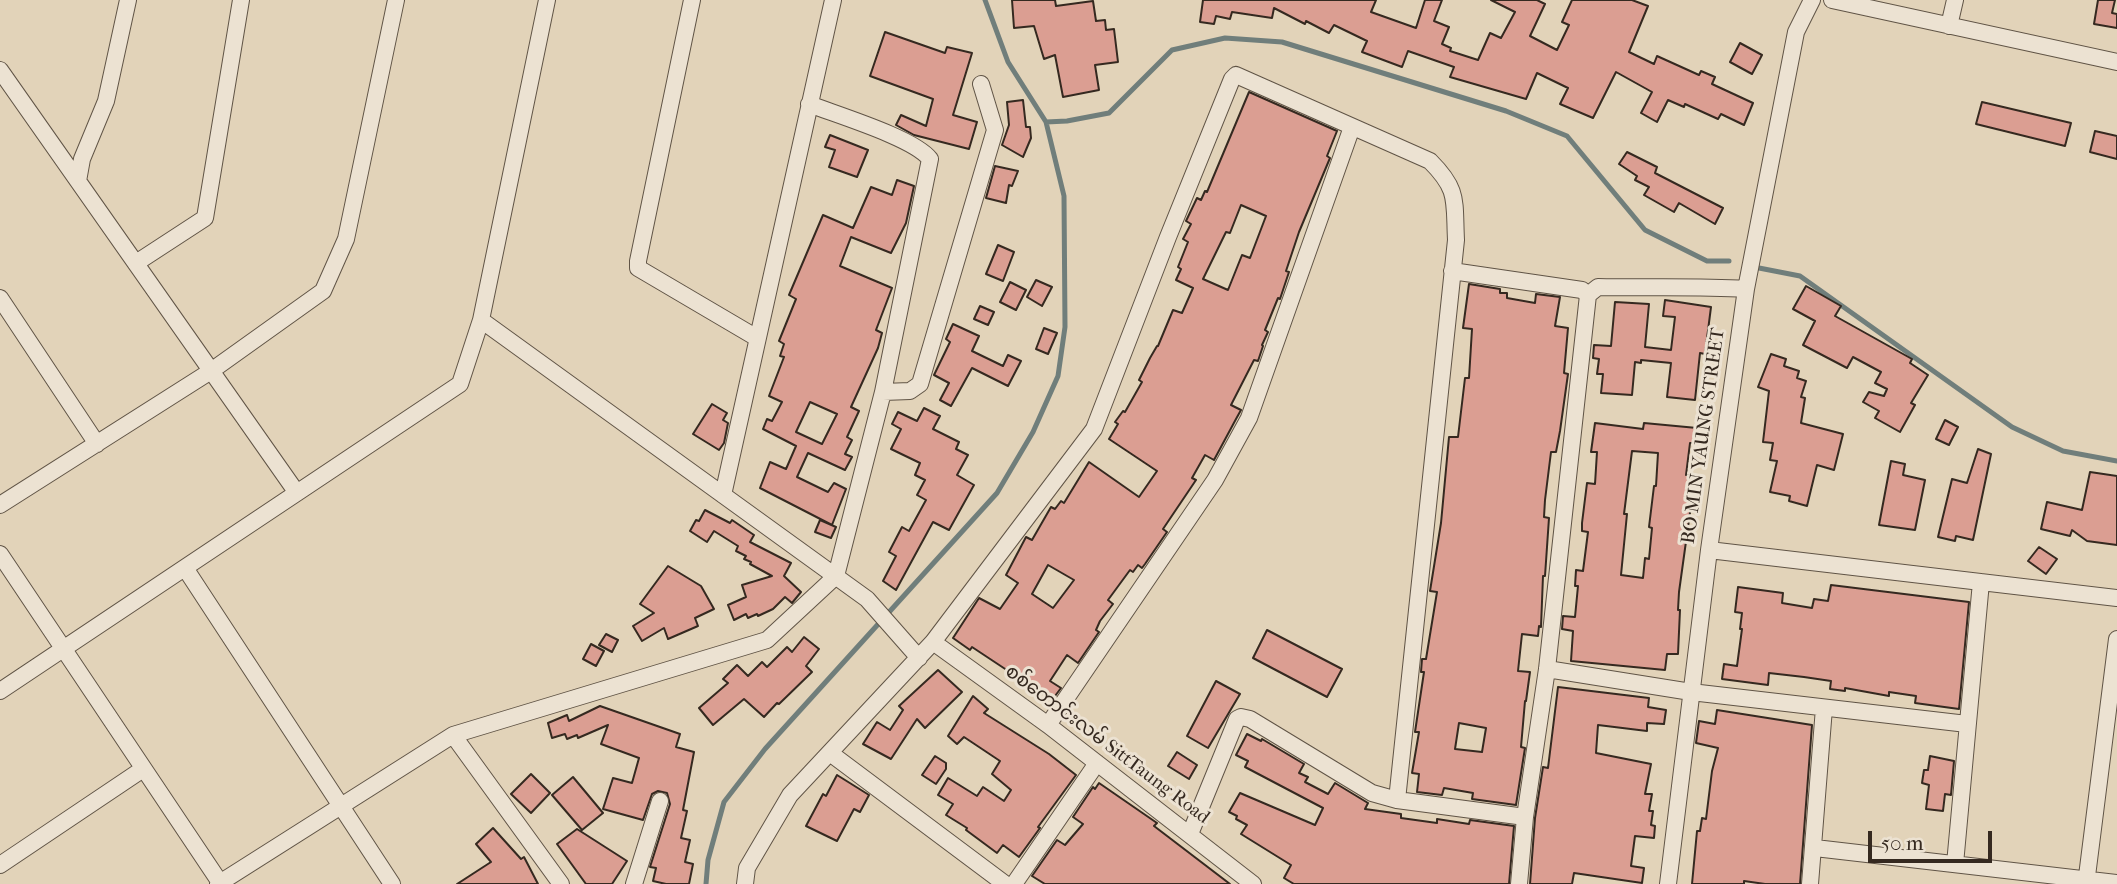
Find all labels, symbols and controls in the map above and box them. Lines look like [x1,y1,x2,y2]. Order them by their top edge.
street label: BO MIN YAUNG STREET [1678,326,1730,546]
street label: စစ်တောင်းလမ် SittTaung Road [1000,661,1214,829]
scale bar [1872,818,1996,862]
text: 50 m [1881,831,1924,855]

